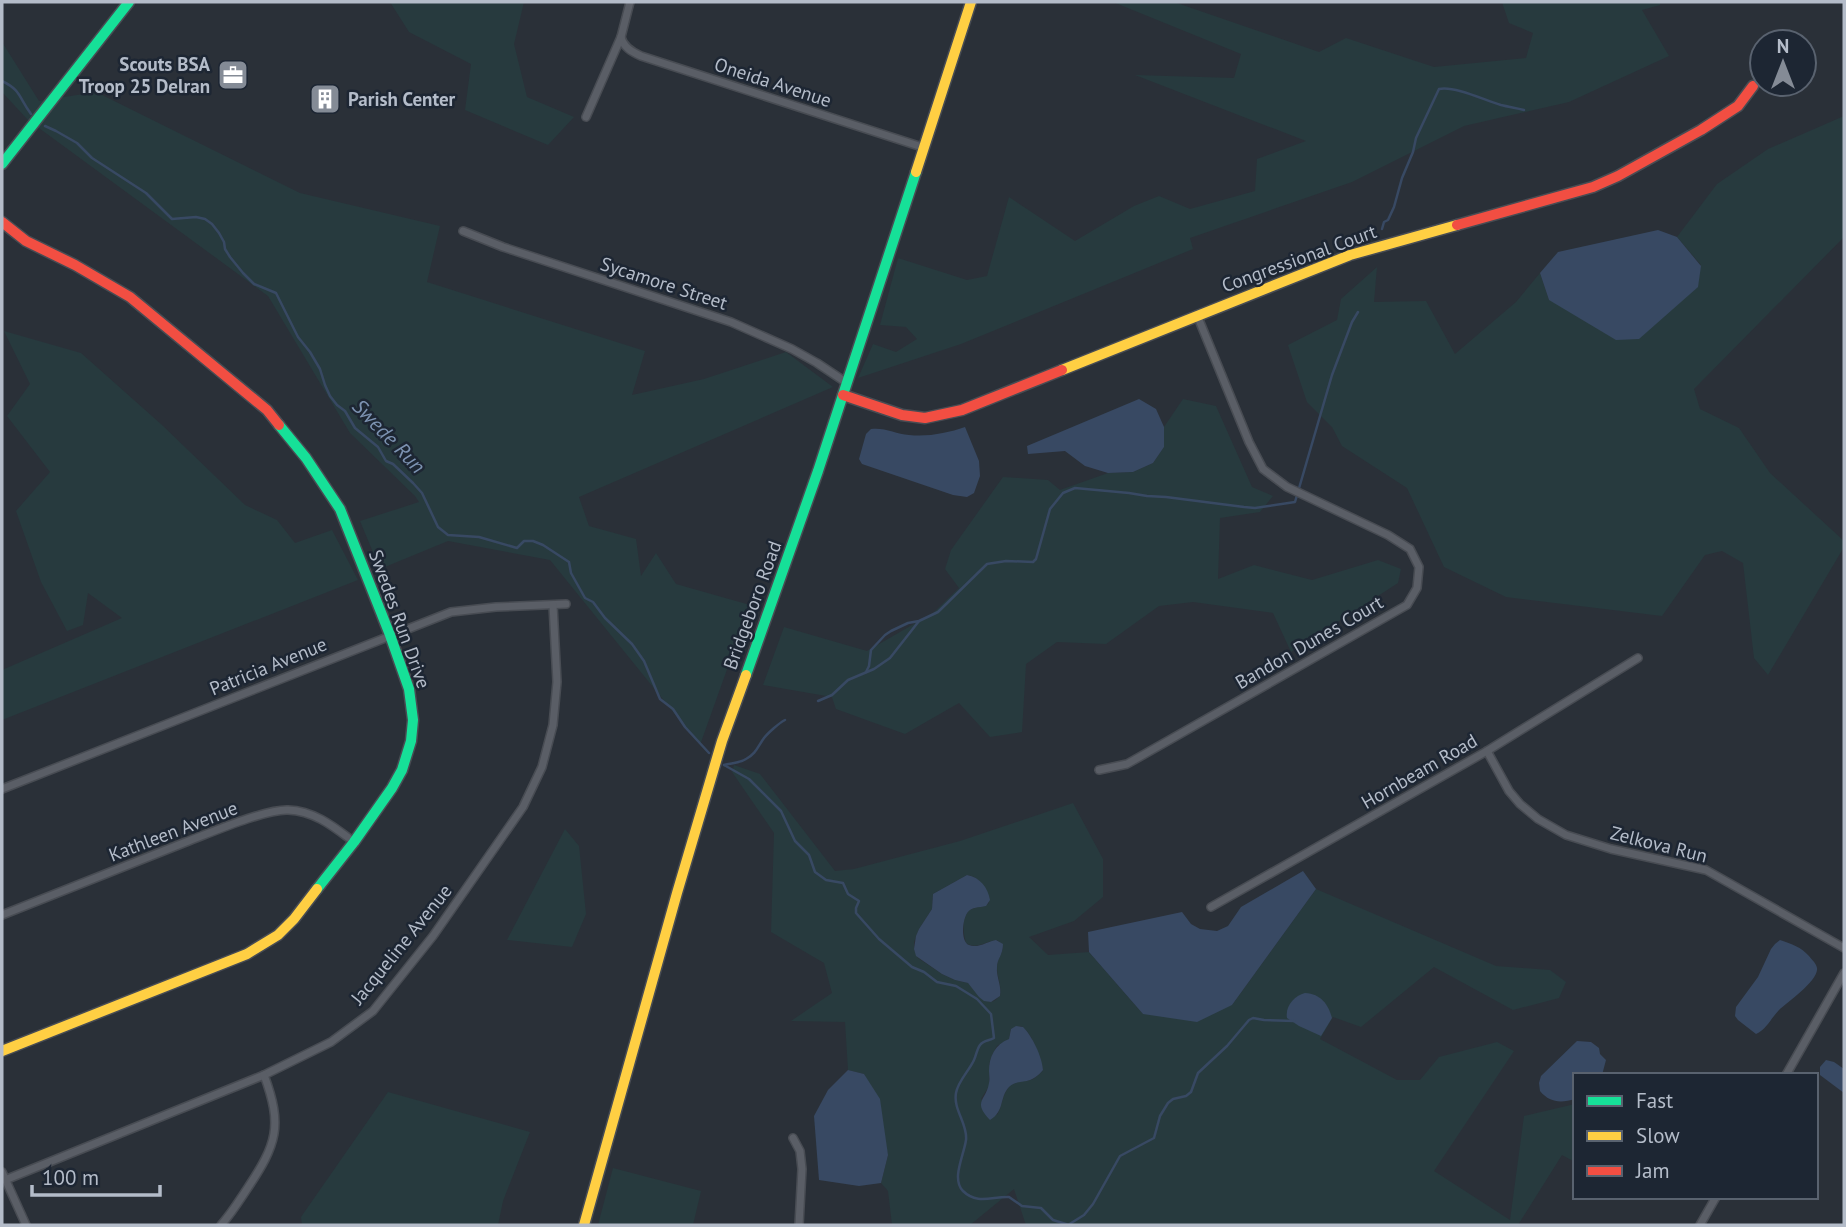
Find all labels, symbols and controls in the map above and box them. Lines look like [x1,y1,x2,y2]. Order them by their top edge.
north arrow [1748,28,1818,98]
text: N [1777,34,1789,58]
place label: Scouts BSA Troop 25 Delran [79,52,210,98]
street label: Oneida Avenue [711,52,835,112]
office icon: Scouts BSA Troop 25 Delran [216,58,250,92]
building icon: Parish Center [308,82,342,116]
place label: Parish Center [348,87,456,111]
street label: Congressional Court [1218,219,1380,297]
street label: Sycamore Street [597,251,731,315]
water label: Swede Run [347,393,431,479]
street label: Bridgeboro Road [718,537,786,673]
street label: Swedes Run Drive [364,546,436,692]
street label: Bandon Dunes Court [1231,590,1388,694]
street label: Patricia Avenue [206,632,330,700]
street label: Hornbeam Road [1357,728,1481,814]
street label: Kathleen Avenue [105,795,241,867]
street label: Zelkova Run [1608,820,1710,868]
street label: Jacqueline Avenue [345,879,457,1010]
legend [1573,1073,1818,1199]
text: Fast [1636,1087,1673,1114]
text: Slow [1636,1122,1680,1149]
scale bar [32,1154,159,1198]
text: Jam [1635,1157,1670,1184]
text: 100 m [42,1164,99,1191]

